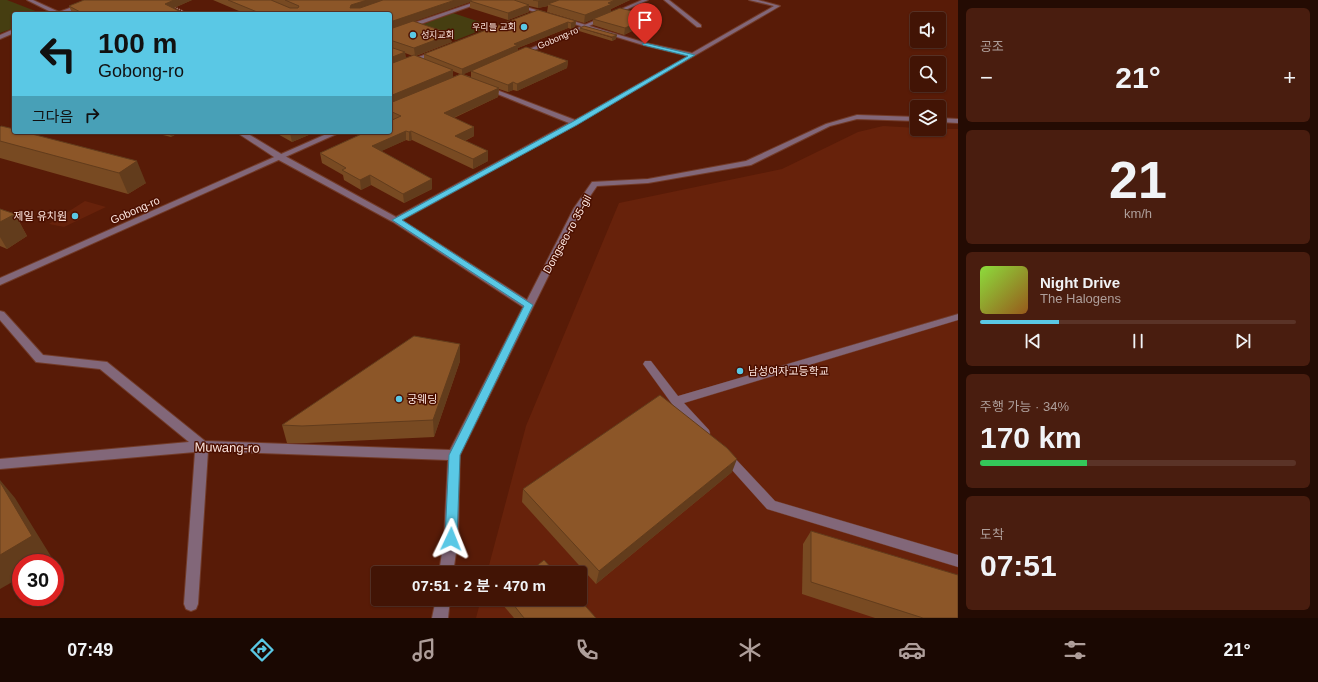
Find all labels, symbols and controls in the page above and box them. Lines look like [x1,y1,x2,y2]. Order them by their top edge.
pin [628,3,662,44]
icon: arrive [634,9,656,31]
map controls [910,12,946,136]
button: sound [910,12,946,48]
place label: 우리들 교회 [472,22,516,32]
marker: 우리들 교회 [519,22,529,32]
street label: Gobong-ro [536,25,580,51]
icon: left [32,28,84,80]
text: 100 m [98,28,177,59]
marker: 성지교회 [408,30,418,40]
place label: 성지교회 [421,30,454,40]
text: 공조 [980,39,1004,54]
button: search [910,56,946,92]
text: Gobong-ro [98,61,184,81]
text: 21° [1115,61,1161,94]
text: − [980,65,993,90]
text: + [1283,65,1296,90]
button: layers [910,100,946,136]
icon: right [81,104,103,126]
text: 그다음 [32,108,73,125]
text: 21 [1109,151,1167,209]
street label: Dongseo-ro 35-gil [541,193,593,275]
street label: Gobong-ro [109,194,161,226]
text: km/h [1124,206,1152,221]
place label: 제일 유치원 [13,210,67,222]
marker: 제일 유치원 [70,211,80,221]
text: Night Drive [1040,274,1120,291]
text: The Halogens [1040,291,1121,306]
icon: previous [1022,330,1044,352]
icon: pause [1127,330,1149,352]
icon: next [1232,330,1254,352]
place label: 남성여자고등학교 [748,365,829,377]
marker: 남성여자고등학교 [735,366,745,376]
place label: 궁웨딩 [407,393,437,405]
marker: 궁웨딩 [394,394,404,404]
text: 주행 가능 · 34% [980,399,1069,414]
text: 170 km [980,421,1082,454]
street label: Muwang-ro [194,439,260,456]
position arrow [430,518,472,560]
text: 도착 [980,527,1004,542]
text: 07:51 [980,549,1057,582]
speed limit sign: 30 [12,554,64,606]
text: 07:51 · 2 분 · 470 m [412,577,546,594]
icon: directions [248,636,276,664]
icon: music [410,636,438,664]
icon: phone [573,636,601,664]
icon: climate [736,636,764,664]
icon: car [898,636,926,664]
icon: filters [1061,636,1089,664]
text: 07:49 [67,640,113,660]
text: 21° [1223,640,1251,660]

